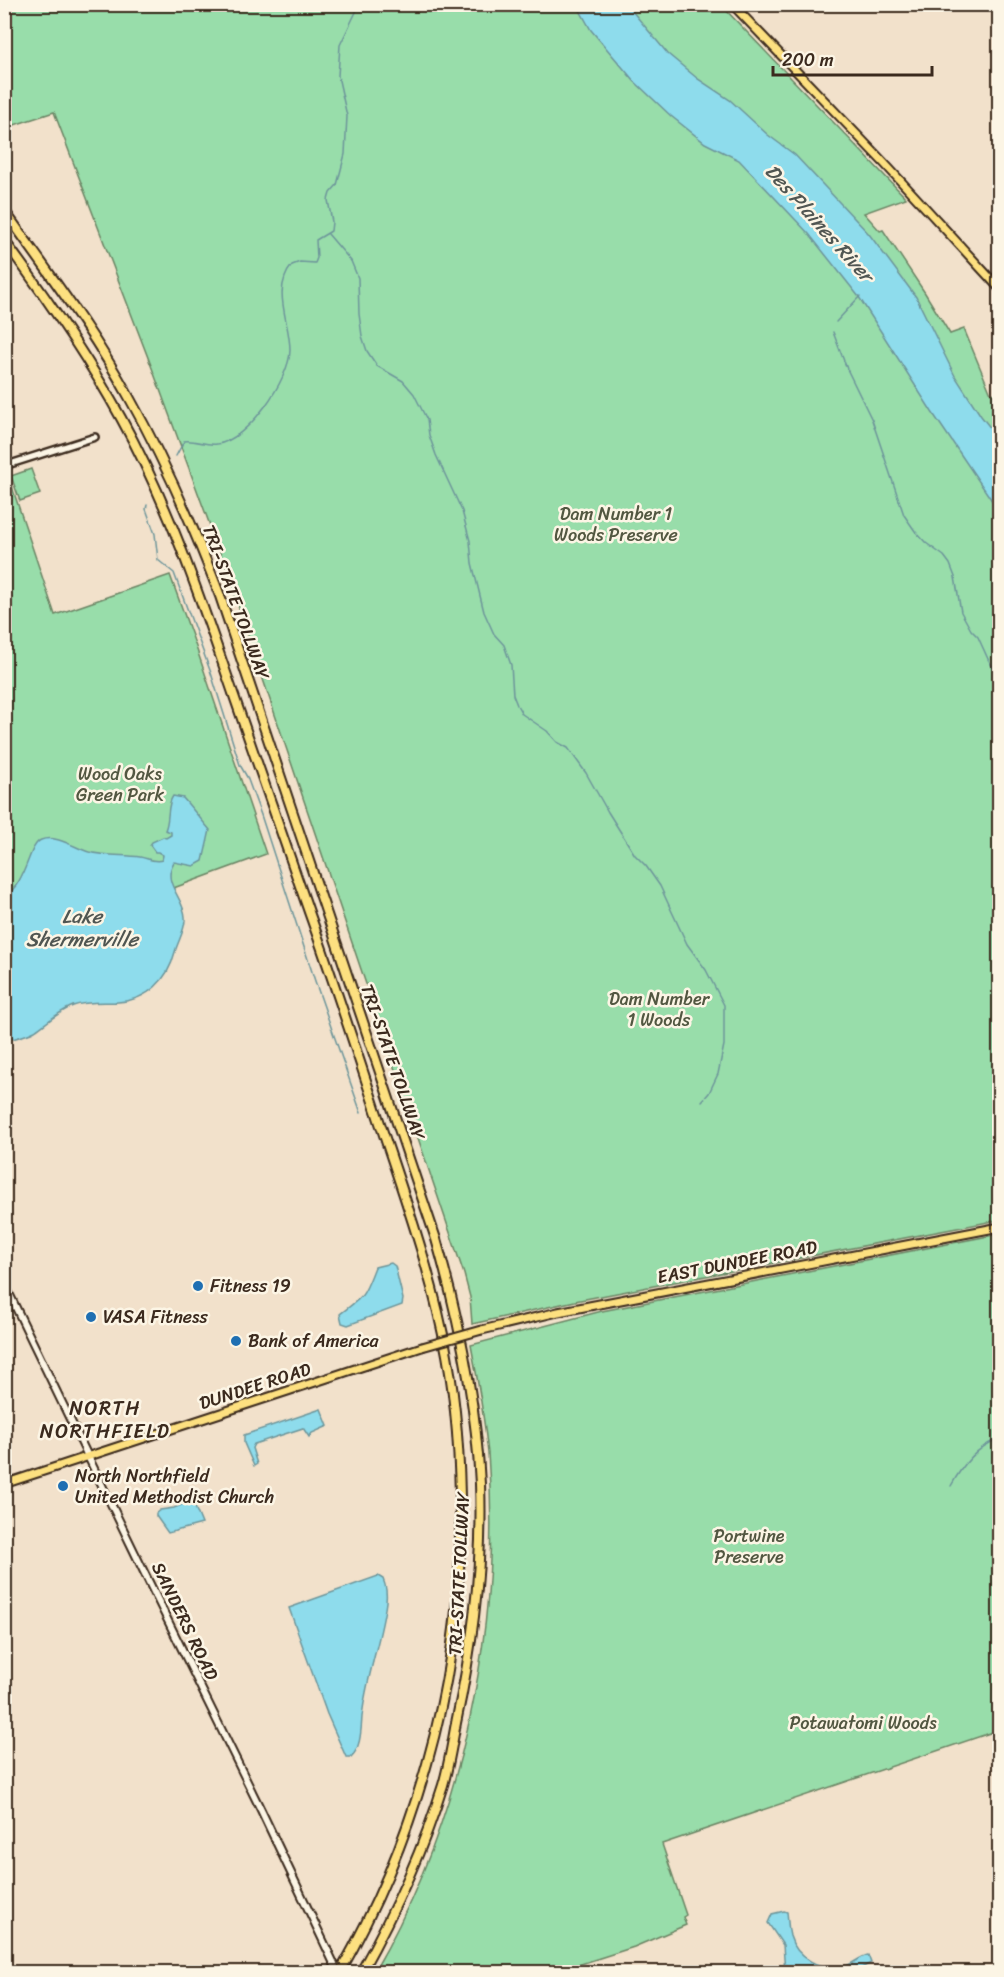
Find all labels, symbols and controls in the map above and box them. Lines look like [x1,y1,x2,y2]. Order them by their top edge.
scale bar [773,39,932,77]
text: 200 m [782,44,834,76]
water label: Des Plaines River [756,156,885,293]
park label: Dam Number 1 Woods Preserve [554,498,678,551]
street label: TRI-STATE TOLLWAY [193,520,279,685]
park label: Wood Oaks Green Park [76,758,164,811]
water label: Lake Shermerville [26,899,140,957]
street label: TRI-STATE TOLLWAY [351,980,435,1145]
park label: Dam Number 1 Woods [609,983,711,1036]
street label: EAST DUNDEE ROAD [654,1231,820,1293]
place label: Fitness 19 [210,1270,291,1302]
marker: Fitness 19 [191,1279,205,1293]
place label: VASA Fitness [103,1301,208,1333]
marker: VASA Fitness [84,1310,98,1324]
place label: Bank of America [248,1325,380,1357]
marker: Bank of America [229,1334,243,1348]
street label: DUNDEE ROAD [195,1353,315,1419]
district label: NORTH NORTHFIELD [40,1391,170,1449]
place label: North Northfield United Methodist Church [75,1460,274,1513]
marker: North Northfield United Methodist Church [56,1479,70,1493]
street label: TRI-STATE TOLLWAY [439,1491,479,1656]
park label: Portwine Preserve [713,1520,785,1573]
street label: SANDERS ROAD [142,1556,228,1686]
park label: Potawatomi Woods [789,1707,937,1739]

